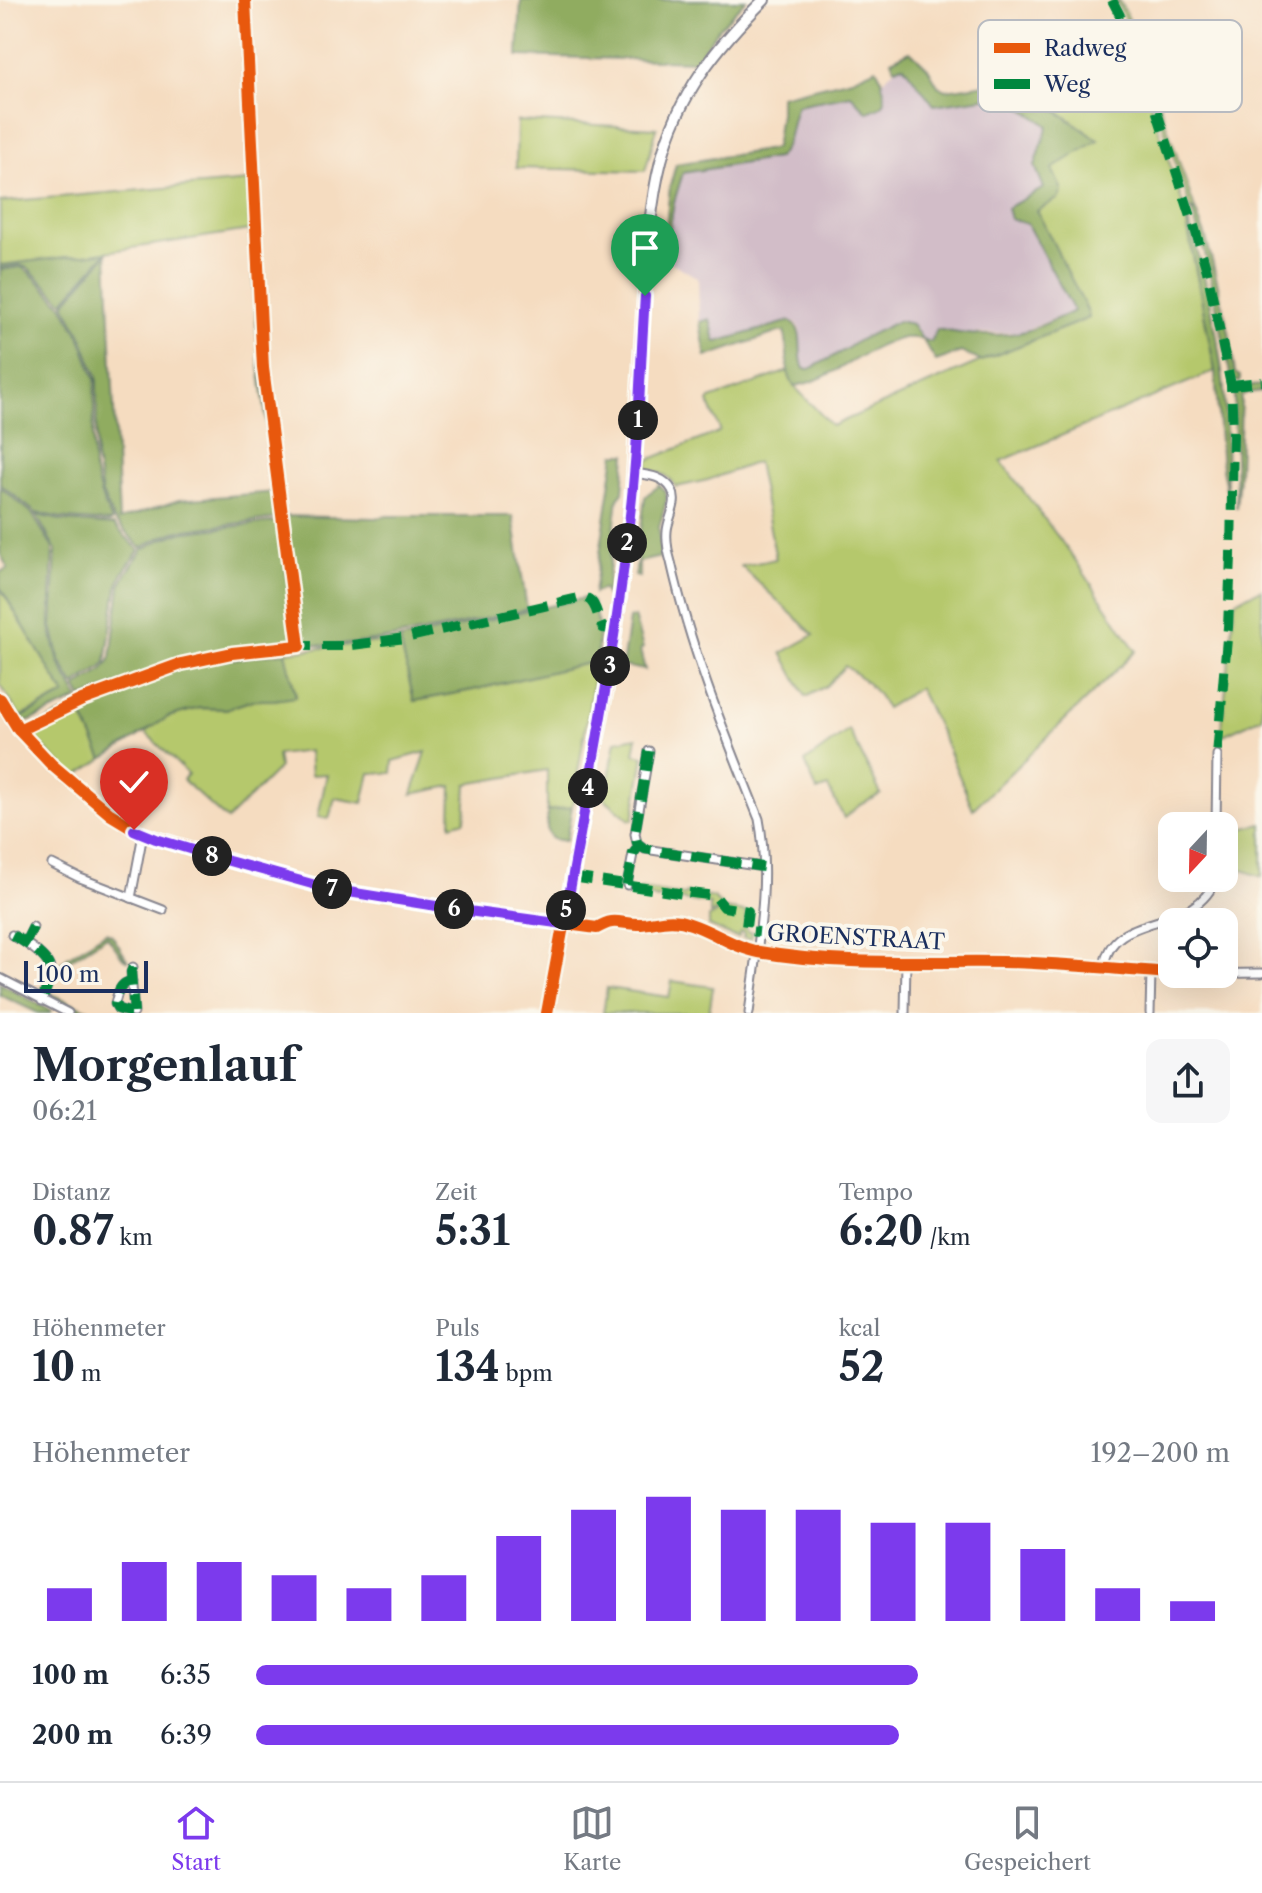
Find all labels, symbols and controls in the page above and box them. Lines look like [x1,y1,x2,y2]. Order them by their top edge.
legend [978,20,1242,112]
text: Radweg [1044,35,1127,62]
text: Weg [1043,71,1091,98]
pin [611,214,679,296]
icon: arrive [623,226,667,270]
pin: 1 [618,400,658,440]
text: 1 [633,406,643,433]
pin: 2 [607,523,647,563]
text: 2 [621,529,634,556]
pin: 3 [590,646,630,686]
text: 3 [604,652,616,679]
pin [100,748,168,830]
icon: check [112,760,156,804]
pin: 4 [568,768,608,808]
text: 4 [581,774,595,801]
north arrow [1158,812,1238,892]
map controls [1158,812,1238,988]
pin: 8 [192,836,232,876]
text: 8 [205,842,219,869]
pin: 7 [312,869,352,909]
text: 7 [326,875,338,902]
pin: 6 [434,889,474,929]
pin: 5 [546,890,586,930]
text: 6 [447,895,461,922]
text: 5 [560,896,572,923]
button: locate [1158,908,1238,988]
street label: GROENSTRAAT [766,919,946,956]
scale bar [24,957,148,993]
text: 100 m [36,961,99,988]
text: Morgenlauf [32,1038,297,1092]
button: share [1146,1039,1230,1123]
text: 06:21 [32,1095,97,1127]
text: Distanz [32,1179,110,1206]
text: Zeit [435,1179,477,1206]
text: Tempo [839,1179,913,1206]
text: 0.87 [32,1206,114,1255]
text: 5:31 [435,1206,510,1255]
text: 6:20 [839,1206,924,1255]
text: km [114,1224,153,1251]
text: /km [924,1224,971,1251]
text: Höhenmeter [32,1315,166,1342]
text: Puls [435,1315,480,1342]
text: kcal [839,1315,880,1342]
text: 10 [32,1342,75,1391]
text: 134 [435,1342,500,1391]
text: 52 [839,1342,884,1391]
text: m [75,1360,101,1387]
text: bpm [500,1360,553,1387]
text: Höhenmeter [32,1437,190,1469]
text: 192–200 m [1090,1437,1230,1469]
text: 100 m [32,1659,109,1691]
text: 6:35 [160,1659,211,1691]
text: 200 m [32,1719,113,1751]
text: 6:39 [160,1719,212,1751]
tab: Start [171,1801,221,1876]
tab: Karte [563,1801,621,1876]
tab: Gespeichert [964,1801,1091,1876]

